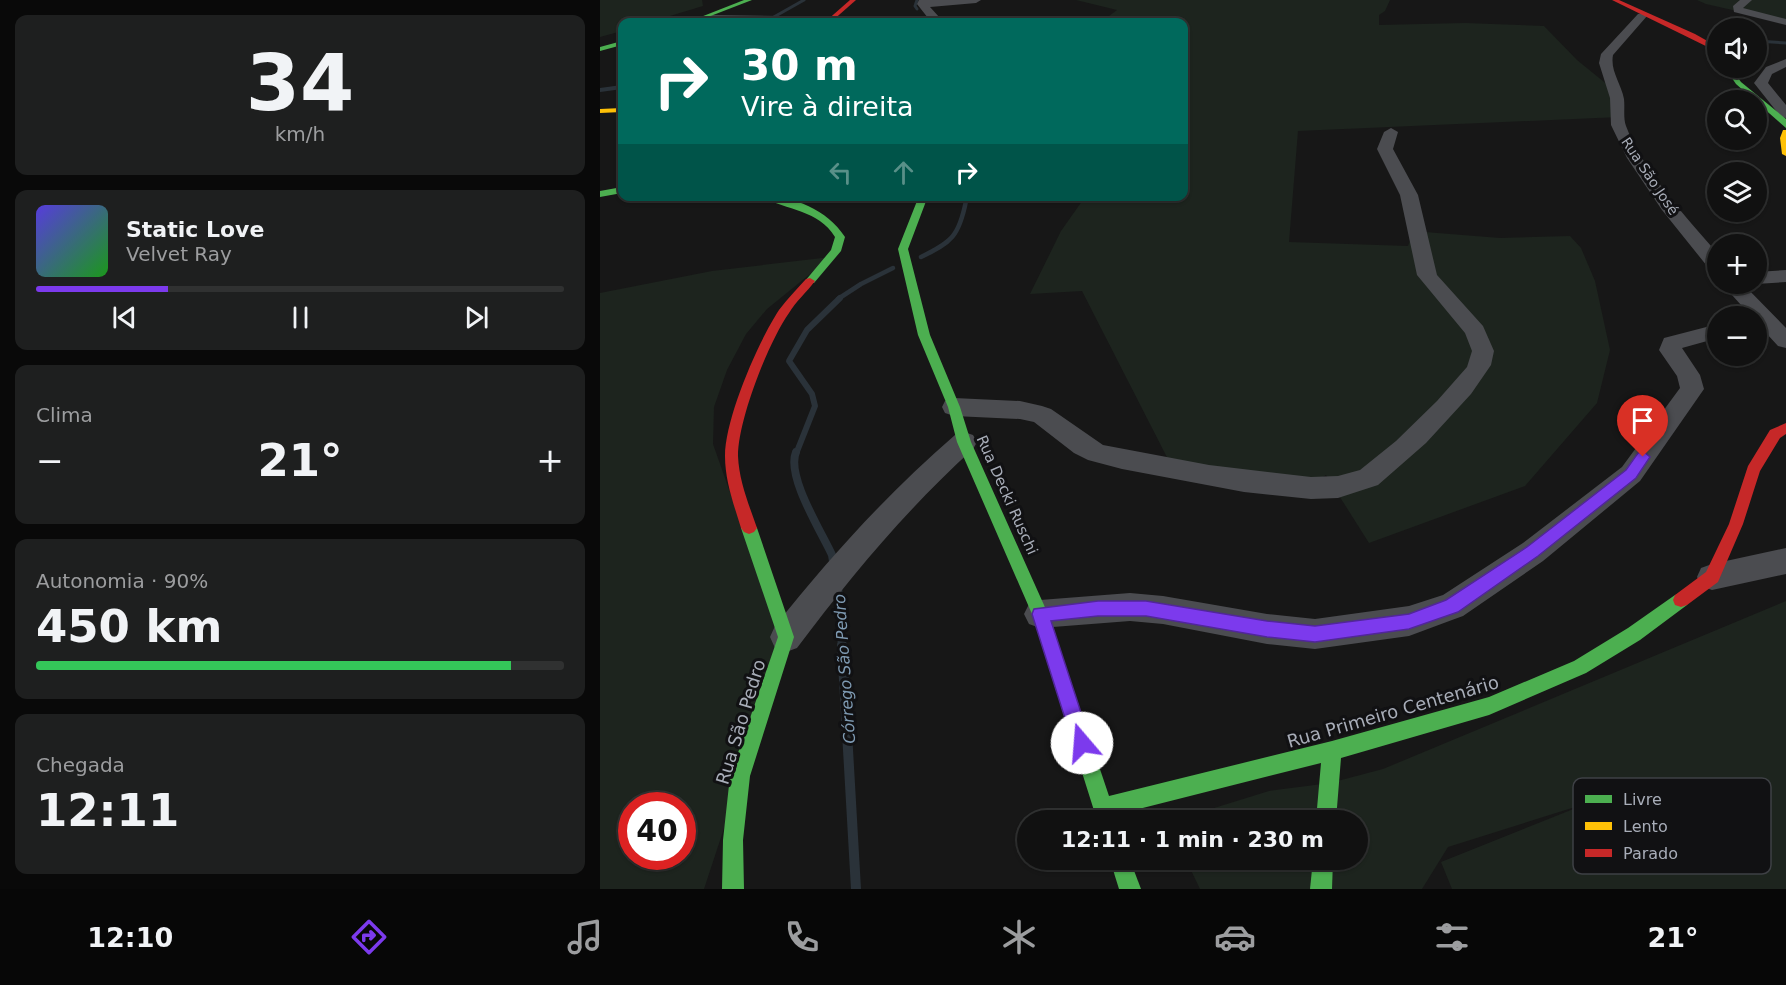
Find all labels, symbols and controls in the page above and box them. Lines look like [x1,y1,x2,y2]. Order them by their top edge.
map controls [1707,18,1767,366]
button: sound [1707,18,1767,78]
text: 34 [246,38,354,128]
text: 30 m [741,41,858,90]
icon: right [642,42,720,120]
button: search [1707,90,1767,150]
text: Vire à direita [741,91,914,122]
text: km/h [275,122,325,146]
street label: Rua São José [1618,134,1682,218]
icon: left [824,156,857,189]
icon: ahead [887,156,920,189]
icon: right [950,156,983,189]
button: layers [1707,162,1767,222]
text: Static Love [126,217,264,242]
button: + [1707,234,1767,294]
text: Velvet Ray [126,242,232,266]
icon: previous [108,301,141,334]
icon: pause [284,301,317,334]
icon: next [460,301,493,334]
button: − [1707,306,1767,366]
pin [1617,395,1668,457]
text: Clima [36,403,93,427]
icon: arrive [1626,404,1659,437]
street label: Rua Decki Ruschi [973,432,1041,558]
text: 21° [257,434,343,487]
text: − [36,441,64,480]
text: + [536,441,564,480]
text: Autonomia · 90% [36,569,208,593]
water label: Córrego São Pedro [830,593,859,744]
text: 450 km [36,600,222,653]
street label: Rua São Pedro [712,657,770,787]
street label: Rua Primeiro Centenário [1285,671,1501,752]
position arrow [1050,711,1114,775]
text: Chegada [36,753,125,777]
legend [1573,778,1771,874]
text: 12:11 [36,784,179,837]
text: Livre [1623,790,1662,809]
speed limit sign: 40 [618,792,696,870]
text: Lento [1623,817,1668,836]
text: 12:11 · 1 min · 230 m [1061,827,1324,852]
text: Parado [1623,844,1678,863]
icon: directions [348,916,390,958]
icon: music [564,916,606,958]
icon: phone [781,916,823,958]
icon: climate [998,916,1040,958]
icon: car [1214,916,1256,958]
icon: filters [1431,916,1473,958]
text: 12:10 [87,922,173,953]
text: 21° [1648,922,1699,953]

